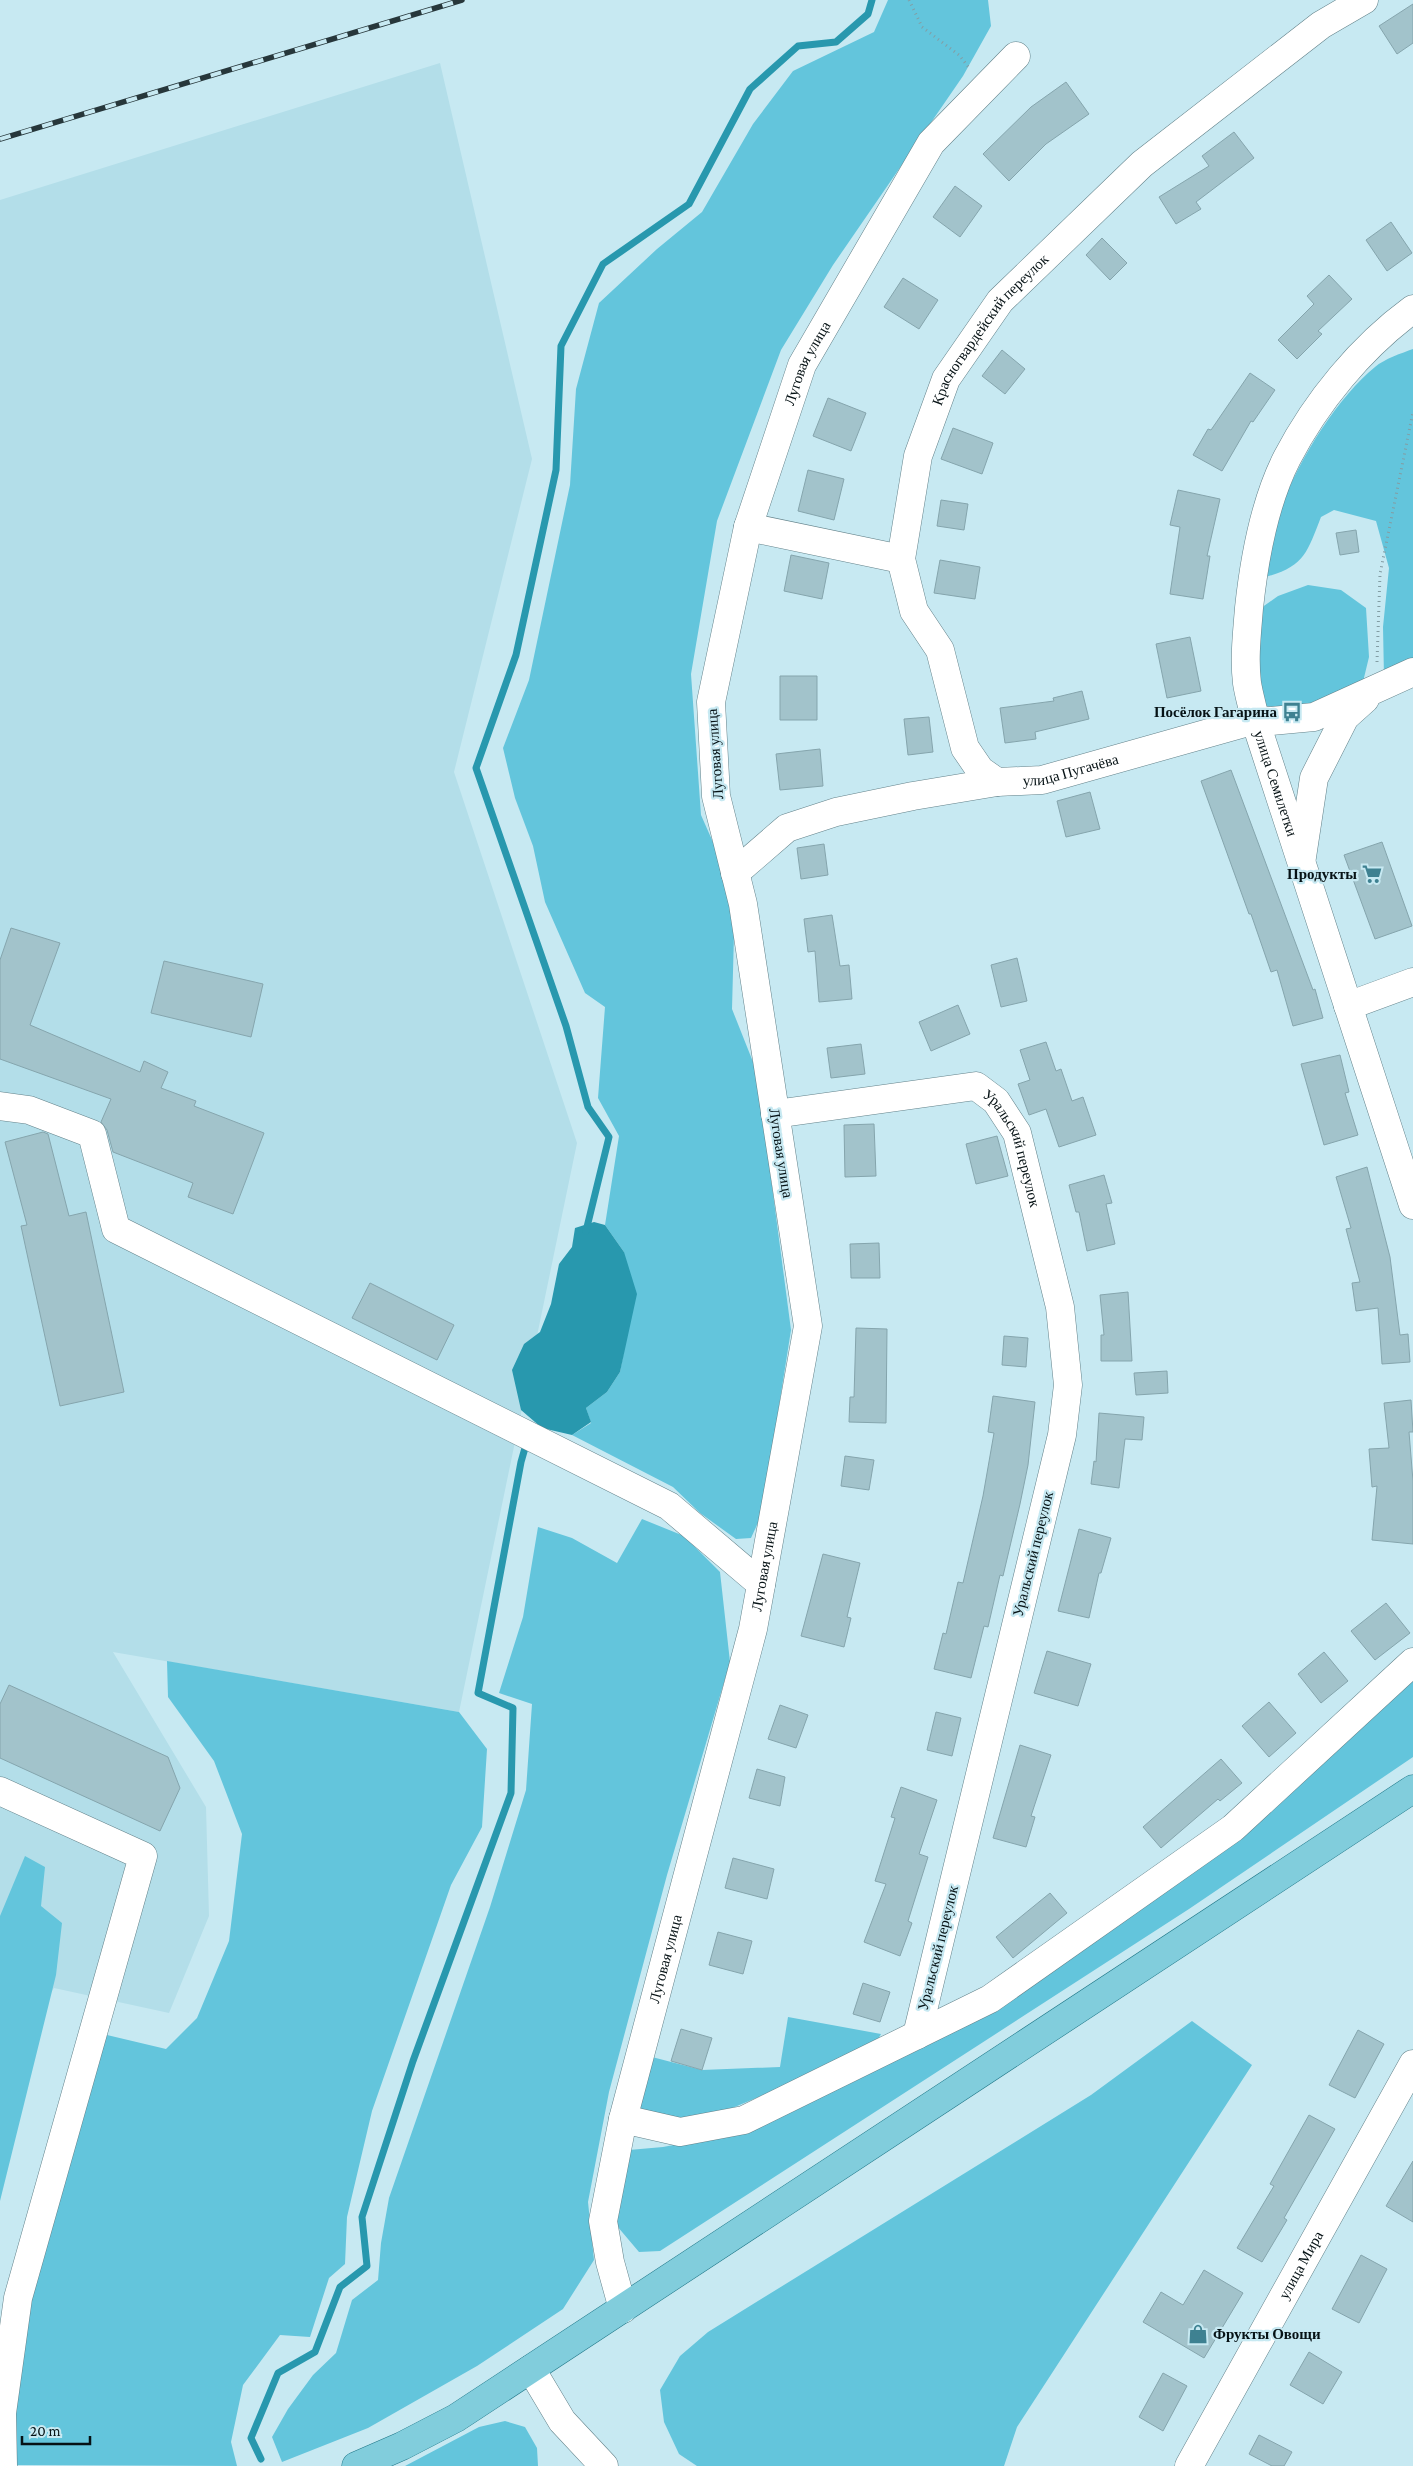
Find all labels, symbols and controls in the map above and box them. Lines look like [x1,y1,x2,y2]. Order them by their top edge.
street label: Красногвардейский переулок [929,250,1052,408]
street label: Луговая улица [781,318,834,407]
bus stop icon: Посёлок Гагарина [1281,701,1303,723]
place label: Посёлок Гагарина [1154,704,1277,720]
street label: Луговая улица [704,708,726,800]
street label: улица Семилетки [1251,728,1300,838]
street label: улица Пугачёва [1022,751,1120,789]
supermarket icon: Продукты [1361,863,1383,885]
place label: Продукты [1287,866,1357,882]
street label: Уральский переулок [980,1086,1043,1209]
street label: Луговая улица [766,1107,796,1199]
street label: Уральский переулок [1010,1489,1056,1618]
street label: Луговая улица [748,1520,780,1612]
street label: Уральский переулок [915,1883,961,2012]
street label: Луговая улица [646,1913,685,2005]
street label: улица Мира [1276,2228,1326,2302]
shop icon: Фрукты Овощи [1187,2323,1209,2345]
place label: Фрукты Овощи [1213,2326,1321,2342]
scale bar [22,2414,90,2446]
text: 20 m [30,2423,61,2439]

